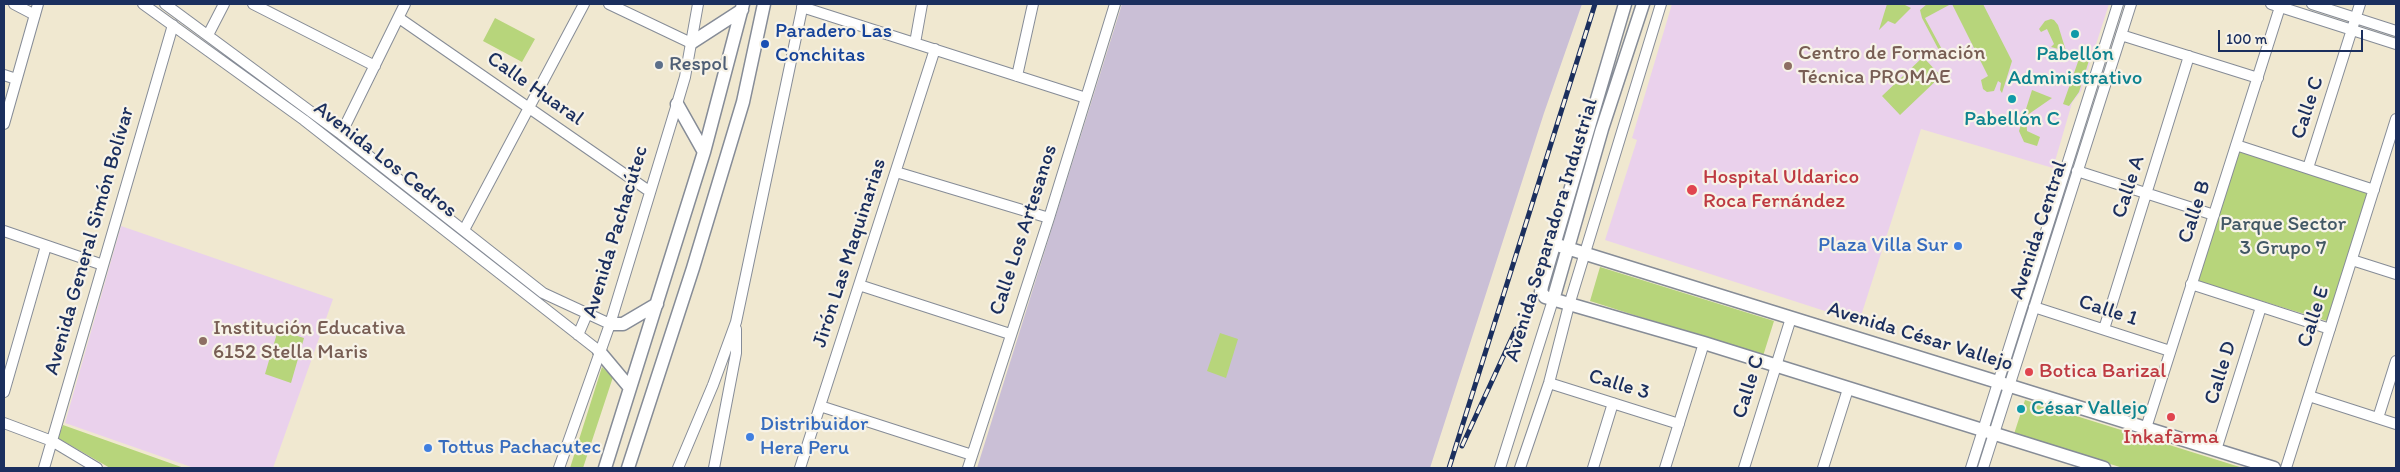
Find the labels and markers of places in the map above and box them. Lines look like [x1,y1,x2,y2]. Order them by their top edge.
place label: Paradero Las Conchitas [775,19,892,69]
marker: Pabellón Administrativo [2069,28,2081,40]
marker: Paradero Las Conchitas [759,38,771,50]
place label: Centro de Formación Técnica PROMAE [1798,41,1985,91]
place label: Pabellón Administrativo [2008,42,2142,92]
place label: Respol [669,52,728,78]
marker: Respol [653,59,665,71]
marker: Centro de Formación Técnica PROMAE [1782,60,1794,72]
marker: Pabellón C [2006,93,2018,105]
place label: Pabellón C [1964,107,2060,133]
place label: Hospital Uldarico Roca Fernández [1703,165,1859,215]
marker: Hospital Uldarico Roca Fernández [1685,183,1699,197]
place label: Plaza Villa Sur [1818,233,1948,259]
marker: Plaza Villa Sur [1952,240,1964,252]
place label: Institución Educativa 6152 Stella Maris [213,316,405,366]
marker: Institución Educativa 6152 Stella Maris [197,335,209,347]
place label: Botica Barizal [2039,359,2166,385]
marker: Botica Barizal [2023,366,2035,378]
place label: César Vallejo [2031,396,2148,422]
marker: César Vallejo [2015,403,2027,415]
marker: Inkafarma [2165,411,2177,423]
place label: Distribuidor Hera Peru [760,412,868,462]
place label: Inkafarma [2123,425,2219,451]
marker: Distribuidor Hera Peru [744,431,756,443]
place label: Tottus Pachacutec [438,435,601,461]
marker: Tottus Pachacutec [422,442,434,454]

